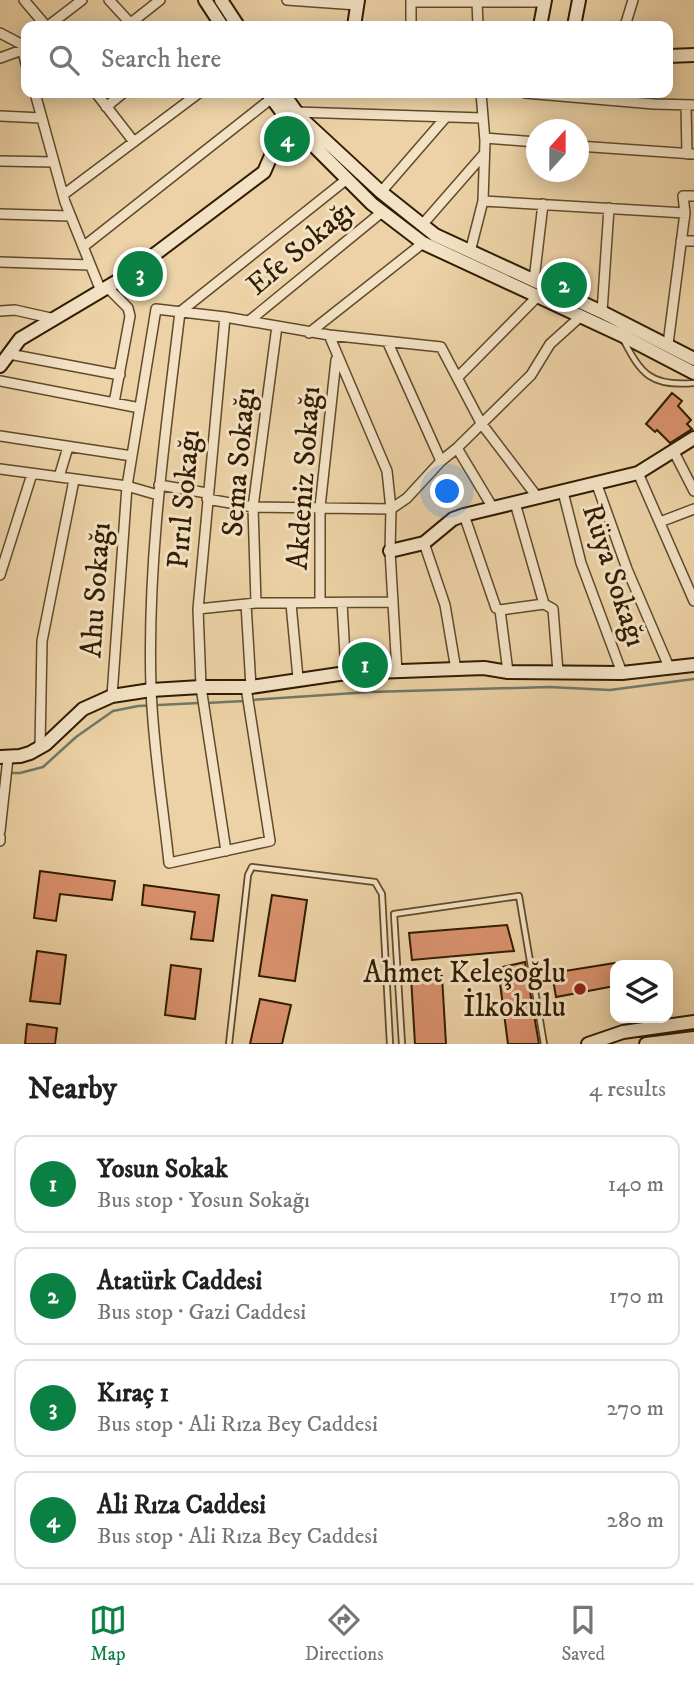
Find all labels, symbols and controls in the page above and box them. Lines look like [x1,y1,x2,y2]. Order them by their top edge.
search box [21,21,673,98]
icon: search [45,41,83,79]
text: Search here [101,43,221,76]
pin: 4 [264,113,310,165]
north arrow [526,119,589,182]
street label: Efe Sokağı [239,192,363,304]
pin: 3 [117,248,163,300]
pin: 2 [541,259,587,311]
street label: Akdeniz Sokağı [280,385,329,571]
street label: Sema Sokağı [215,386,264,538]
street label: Pırıl Sokağı [160,428,209,570]
your location [430,474,464,508]
street label: Rüya Sokağı [573,499,654,652]
street label: Ahu Sokağı [73,521,120,659]
pin: 1 [342,639,388,691]
place label: Ahmet Keleşoğlu İlkokulu [363,955,566,1026]
map controls [610,960,673,1023]
button: layers [610,960,673,1023]
marker: Ahmet Keleşoğlu İlkokulu [572,981,588,997]
text: Nearby [28,1071,117,1108]
text: 4 results [589,1075,666,1104]
text: Yosun Sokak [97,1153,228,1186]
text: 1 [49,1170,57,1199]
text: 140 m [608,1170,664,1199]
text: Bus stop · Yosun Sokağı [97,1186,310,1215]
text: Atatürk Caddesi [97,1265,262,1298]
text: 2 [47,1282,59,1311]
text: 170 m [609,1282,664,1311]
text: Bus stop · Gazi Caddesi [97,1298,306,1327]
text: Kıraç 1 [97,1377,169,1410]
text: 3 [49,1394,57,1423]
text: 270 m [607,1394,664,1423]
text: Bus stop · Ali Rıza Bey Caddesi [97,1410,378,1439]
text: Ali Rıza Caddesi [97,1489,266,1522]
text: 4 [46,1506,60,1535]
text: 280 m [607,1506,664,1535]
text: Bus stop · Ali Rıza Bey Caddesi [97,1522,378,1551]
tab: Map [89,1601,127,1666]
tab: Directions [305,1601,384,1666]
tab: Saved [561,1601,605,1666]

